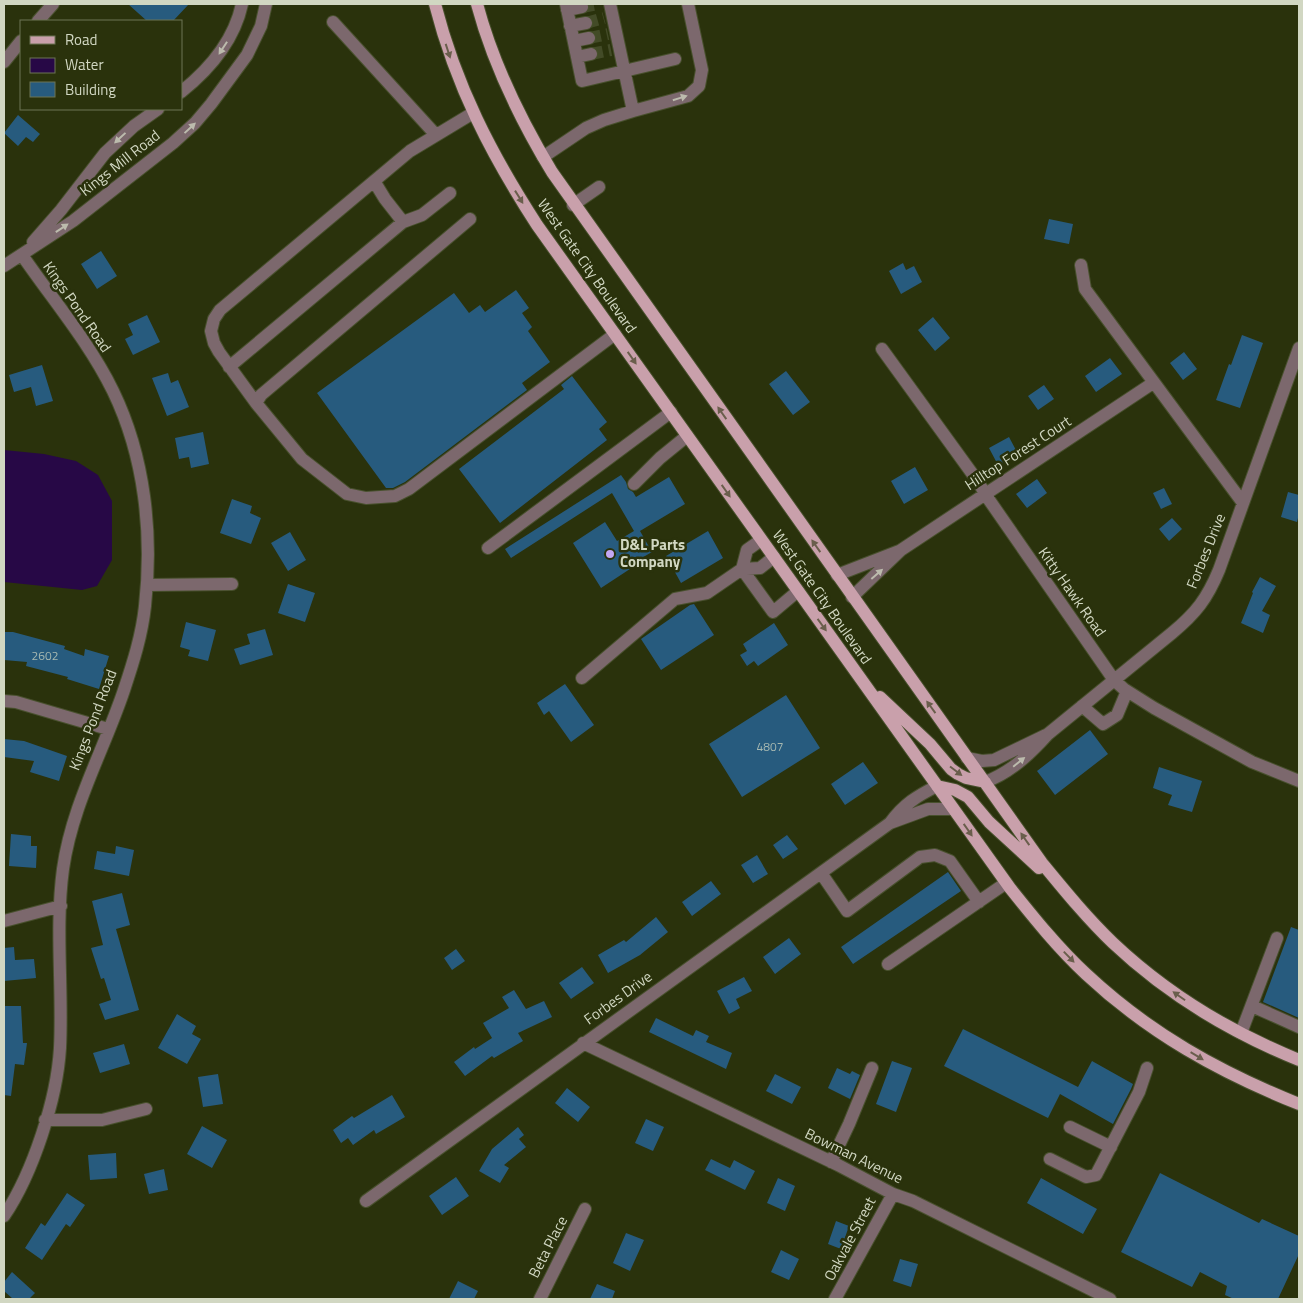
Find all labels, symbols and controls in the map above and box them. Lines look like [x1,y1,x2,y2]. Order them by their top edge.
legend [20,20,182,110]
text: Road [65,28,97,51]
one-way arrow [218,42,228,55]
one-way arrow [445,43,453,58]
text: Water [65,53,104,76]
text: Building [65,78,116,101]
one-way arrow [673,94,688,102]
one-way arrow [183,122,195,134]
street label: Kings Mill Road [75,124,165,201]
one-way arrow [113,133,126,144]
one-way arrow [514,190,523,203]
street label: West Gate City Boulevard [532,194,643,338]
one-way arrow [55,223,69,233]
street label: Kings Pond Road [37,257,117,357]
one-way arrow [627,351,637,365]
one-way arrow [717,406,727,420]
street label: Hilltop Forest Court [960,409,1076,496]
one-way arrow [721,484,731,497]
street label: Forbes Drive [1180,510,1231,592]
street label: West Gate City Boulevard [767,525,878,669]
place label: D&L Parts Company [620,533,685,573]
one-way arrow [811,539,821,553]
street label: Kitty Hawk Road [1033,542,1112,641]
marker: D&L Parts Company [604,548,616,560]
one-way arrow [871,568,883,580]
one-way arrow [817,618,827,632]
house number: 2602 [32,646,58,665]
street label: Kings Pond Road [63,666,122,774]
one-way arrow [926,700,936,713]
house number: 4807 [757,737,783,756]
one-way arrow [1012,756,1025,767]
one-way arrow [949,766,962,777]
one-way arrow [963,823,973,837]
one-way arrow [1020,832,1030,846]
one-way arrow [1063,950,1075,962]
street label: Forbes Drive [579,965,657,1030]
one-way arrow [1172,991,1186,1001]
one-way arrow [1191,1052,1204,1061]
street label: Bowman Avenue [801,1122,907,1189]
street label: Oakvale Street [818,1192,882,1285]
street label: Beta Place [522,1212,573,1282]

